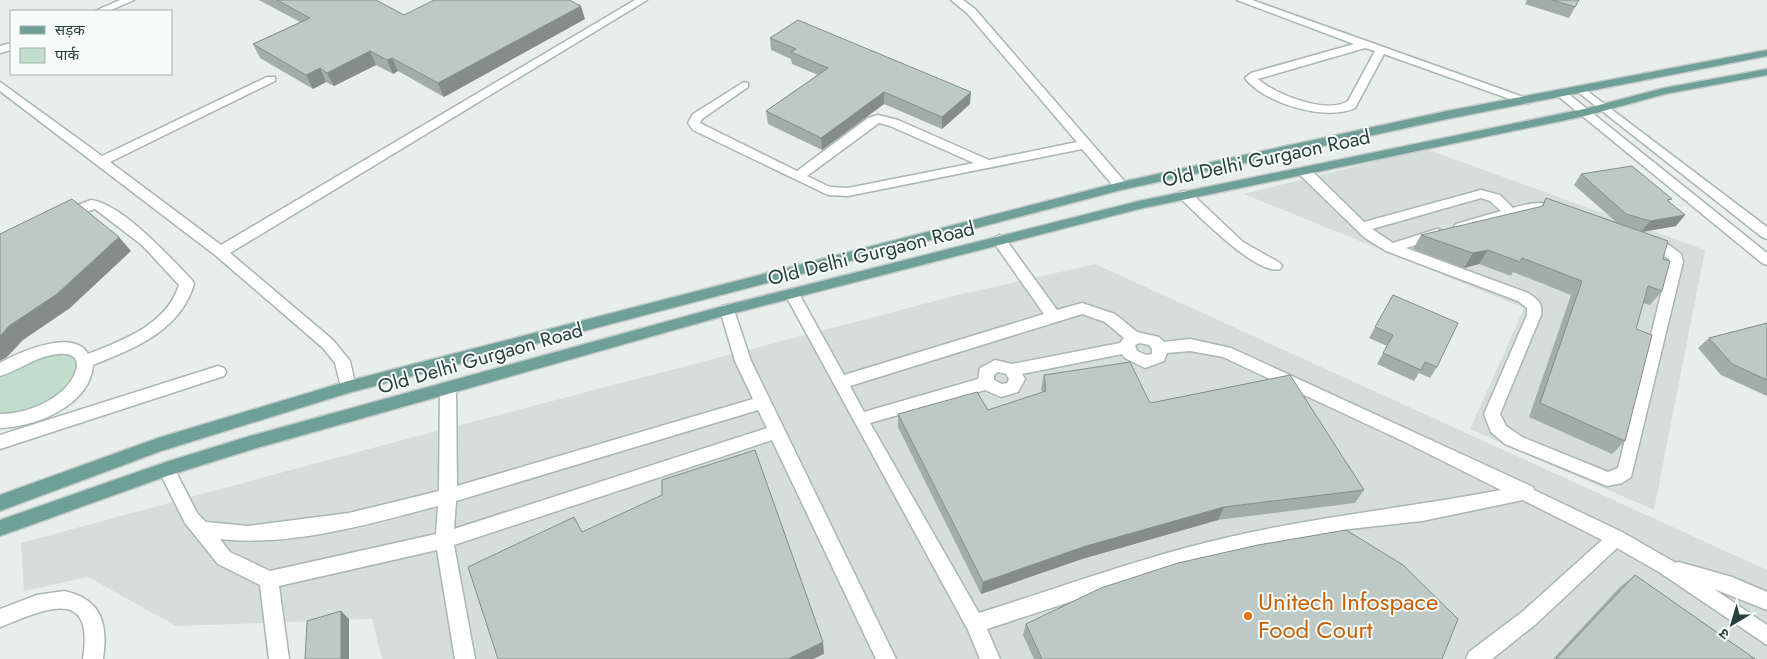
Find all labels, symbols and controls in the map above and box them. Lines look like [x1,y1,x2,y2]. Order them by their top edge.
legend [10,10,172,75]
text: सड़क [55,19,85,41]
text: पार्क [55,44,79,66]
street label: Old Delhi Gurgaon Road [1159,122,1373,195]
street label: Old Delhi Gurgaon Road [765,214,978,293]
street label: Old Delhi Gurgaon Road [374,315,586,402]
place label: Unitech Infospace Food Court [1258,584,1438,647]
north arrow [1707,599,1757,649]
marker: Unitech Infospace Food Court [1242,610,1254,622]
text: उ [1714,623,1733,645]

